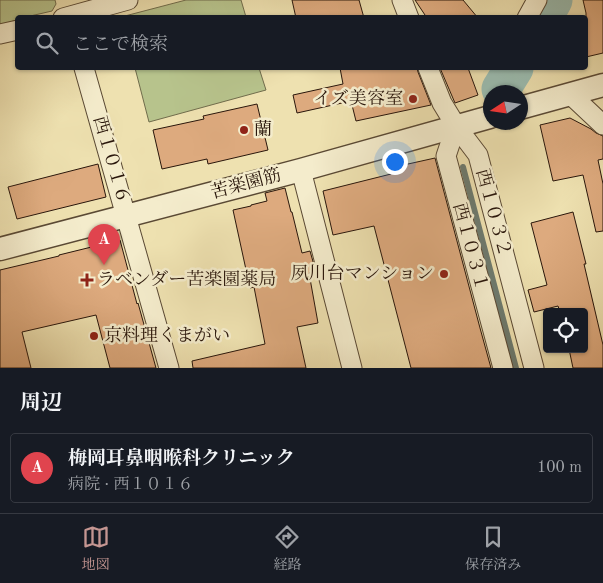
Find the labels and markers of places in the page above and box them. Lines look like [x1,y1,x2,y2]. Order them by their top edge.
place label: イズ美容室 [313,88,403,108]
marker: イズ美容室 [407,93,419,105]
place label: 蘭 [254,119,272,139]
marker: 蘭 [238,124,250,136]
pin: A [88,224,120,265]
place label: 夙川台マンション [291,263,434,283]
marker: 夙川台マンション [438,268,450,280]
place label: ラベンダー苦楽園薬局 [97,269,276,289]
marker: ラベンダー苦楽園薬局 [81,274,93,286]
place label: 京料理くまがい [104,325,230,345]
marker: 京料理くまがい [88,330,100,342]

